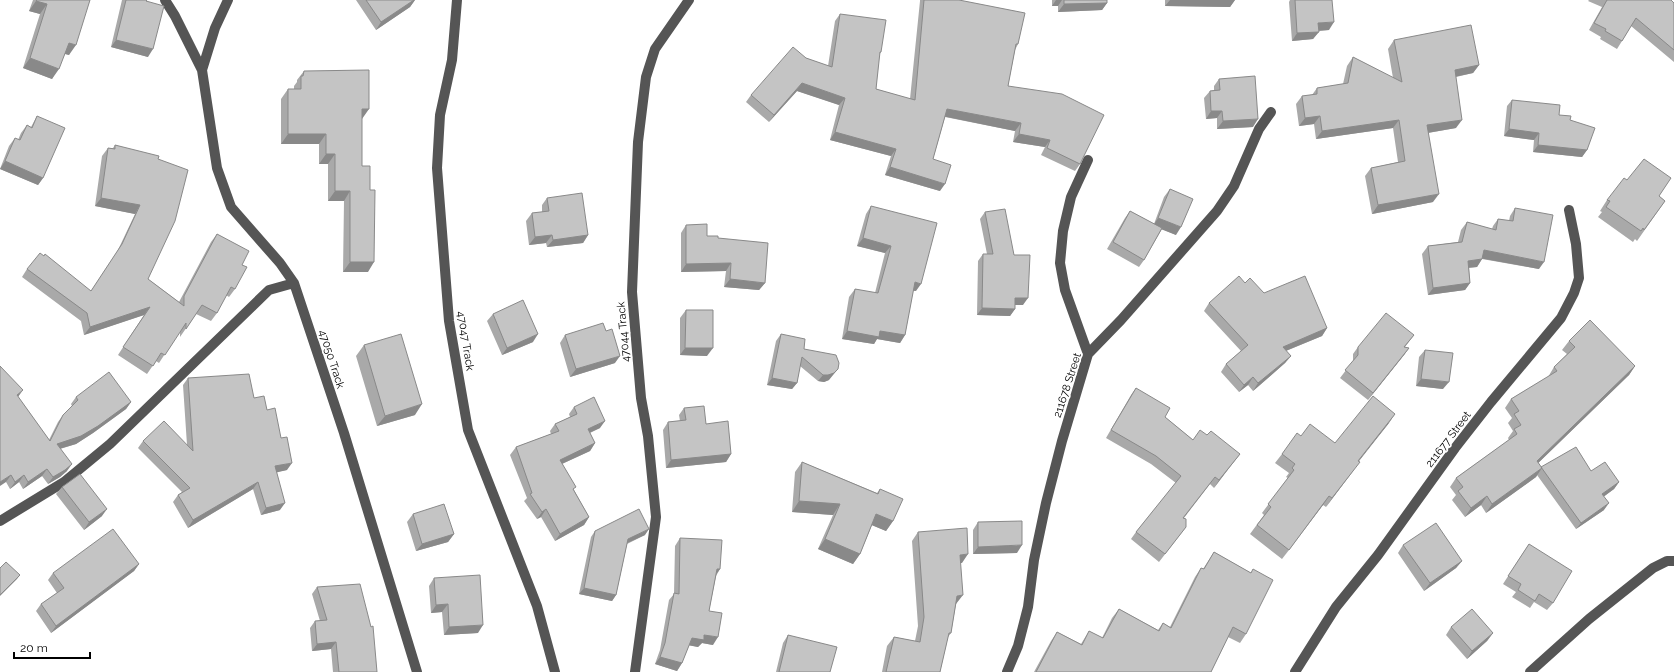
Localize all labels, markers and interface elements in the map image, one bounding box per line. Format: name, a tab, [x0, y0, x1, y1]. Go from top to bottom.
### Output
street label: 47044 Track	[614, 301, 633, 363]
street label: 47047 Track	[454, 310, 477, 372]
street label: 47050 Track	[316, 328, 347, 390]
street label: 211678 Street	[1051, 351, 1084, 419]
street label: 211677 Street	[1423, 408, 1474, 470]
scale bar	[14, 634, 90, 660]
text: 20 m	[20, 641, 48, 655]

